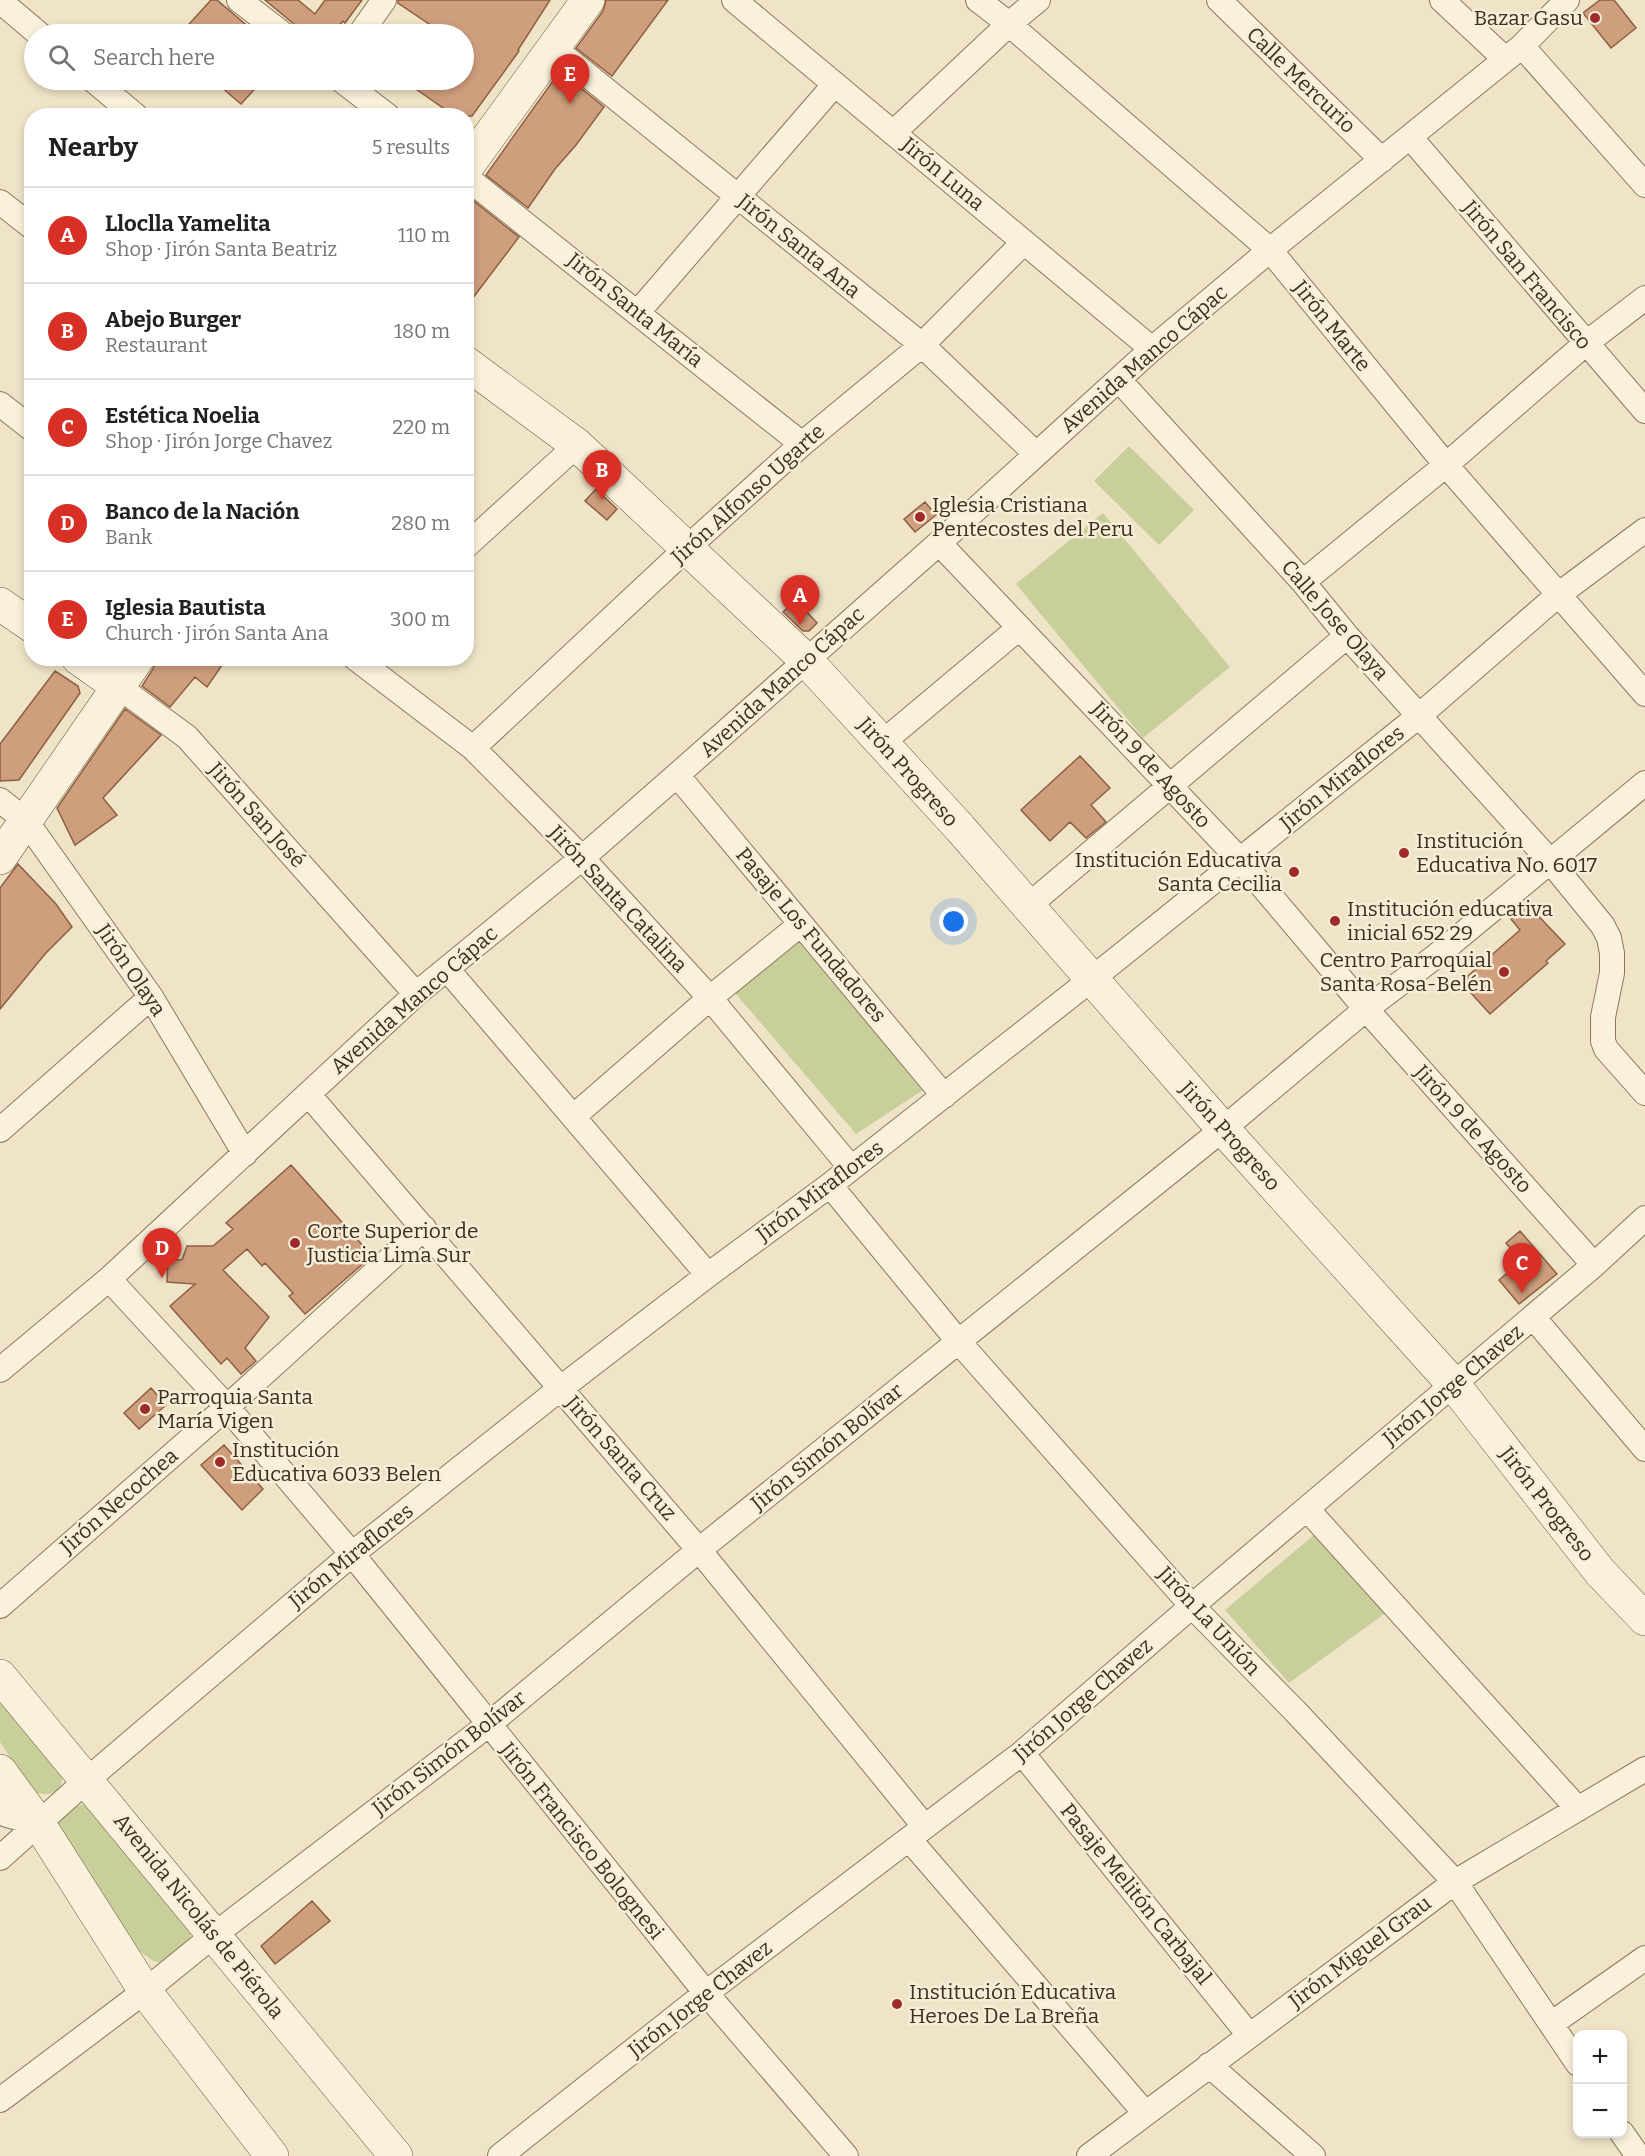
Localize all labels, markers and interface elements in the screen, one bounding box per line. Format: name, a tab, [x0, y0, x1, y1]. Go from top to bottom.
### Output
place label: Bazar Gasu	[1474, 5, 1583, 31]
marker: Bazar Gasu	[1588, 11, 1602, 25]
street label: Calle Mercurio	[1241, 21, 1361, 139]
search box	[24, 24, 474, 90]
icon: search	[45, 41, 78, 74]
text: Search here	[93, 44, 215, 71]
pin: E	[550, 54, 590, 104]
street label: Jirón Luna	[895, 131, 990, 217]
text: Nearby	[48, 132, 138, 163]
text: 5 results	[372, 135, 450, 159]
street label: Jirón Santa Ana	[731, 188, 866, 304]
street label: Jirón San Francisco	[1456, 194, 1597, 355]
text: Lloclla Yamelita	[105, 210, 271, 237]
text: A	[60, 223, 75, 247]
text: 110 m	[398, 223, 450, 247]
text: Shop · Jirón Santa Beatriz	[105, 237, 337, 261]
street label: Jirón Santa María	[561, 246, 709, 373]
street label: Jirón Marte	[1287, 274, 1377, 377]
street label: Avenida Manco Cápac	[1055, 279, 1233, 439]
text: Abejo Burger	[105, 306, 241, 333]
text: B	[61, 319, 74, 343]
text: 180 m	[394, 319, 450, 343]
text: Restaurant	[105, 333, 208, 357]
text: Estética Noelia	[105, 402, 260, 429]
text: C	[61, 415, 74, 439]
text: 220 m	[392, 415, 450, 439]
street label: Jirón Alfonso Ugarte	[665, 418, 830, 570]
text: Shop · Jirón Jorge Chavez	[105, 429, 332, 453]
pin: B	[582, 450, 622, 500]
place label: Iglesia Cristiana Pentecostes del Peru	[932, 492, 1133, 542]
text: Banco de la Nación	[105, 498, 299, 525]
marker: Iglesia Cristiana Pentecostes del Peru	[913, 510, 927, 524]
text: D	[60, 511, 75, 535]
text: 280 m	[391, 511, 450, 535]
text: Bank	[105, 525, 152, 549]
street label: Calle Jose Olaya	[1276, 554, 1395, 686]
pin: A	[780, 576, 820, 625]
text: Iglesia Bautista	[105, 594, 266, 621]
street label: Avenida Manco Cápac	[694, 601, 870, 763]
text: E	[61, 607, 74, 631]
text: 300 m	[390, 607, 450, 631]
text: Church · Jirón Santa Ana	[105, 621, 329, 645]
street label: Jirón 9 de Agosto	[1085, 696, 1216, 834]
street label: Jirón Progreso	[851, 711, 964, 832]
street label: Jirón Miraflores	[1274, 720, 1409, 837]
street label: Jirón San José	[202, 756, 311, 873]
street label: Jirón Santa Catalina	[542, 819, 693, 978]
place label: Institución Educativa No. 6017	[1416, 828, 1598, 878]
street label: Pasaje Los Fundadores	[730, 842, 892, 1028]
marker: Institución Educativa No. 6017	[1397, 846, 1411, 860]
place label: Institución Educativa Santa Cecilia	[1075, 847, 1283, 897]
marker: Institución Educativa Santa Cecilia	[1287, 865, 1301, 879]
place label: Institución educativa inicial 652 29	[1347, 896, 1553, 946]
your location	[939, 907, 968, 936]
marker: Institución educativa inicial 652 29	[1328, 914, 1342, 928]
street label: Jirón Olaya	[90, 918, 172, 1022]
street label: Avenida Manco Cápac	[325, 920, 503, 1080]
place label: Centro Parroquial Santa Rosa-Belén	[1320, 947, 1492, 997]
marker: Centro Parroquial Santa Rosa-Belén	[1497, 965, 1511, 979]
street label: Jirón 9 de Agosto	[1408, 1059, 1537, 1198]
street label: Jirón Progreso	[1173, 1075, 1286, 1196]
street label: Jirón Miraflores	[750, 1135, 889, 1248]
place label: Corte Superior de Justicia Lima Sur	[306, 1218, 478, 1268]
pin: D	[142, 1228, 182, 1278]
marker: Corte Superior de Justicia Lima Sur	[288, 1236, 302, 1250]
pin: C	[1502, 1244, 1541, 1293]
street label: Jirón Jorge Chavez	[1377, 1319, 1529, 1452]
street label: Jirón Simón Bolívar	[745, 1378, 908, 1517]
place label: Parroquia Santa María Vigen	[157, 1384, 313, 1434]
street label: Jirón Santa Cruz	[559, 1390, 682, 1526]
marker: Parroquia Santa María Vigen	[138, 1402, 152, 1416]
place label: Institución Educativa 6033 Belen	[232, 1437, 441, 1487]
street label: Jirón Progreso	[1493, 1441, 1600, 1567]
street label: Jirón Necochea	[54, 1442, 184, 1560]
marker: Institución Educativa 6033 Belen	[213, 1455, 227, 1469]
street label: Jirón Miraflores	[283, 1498, 418, 1615]
street label: Jirón La Unión	[1151, 1560, 1266, 1681]
street label: Jirón Jorge Chavez	[1007, 1633, 1158, 1768]
street label: Jirón Simón Bolívar	[366, 1685, 531, 1822]
street label: Jirón Francisco Bolognesi	[494, 1736, 669, 1945]
street label: Pasaje Melitón Carbajal	[1055, 1798, 1217, 1990]
street label: Avenida Nicolás de Piérola	[108, 1808, 290, 2024]
street label: Jirón Miguel Grau	[1283, 1890, 1436, 2015]
street label: Jirón Jorge Chavez	[622, 1935, 777, 2064]
place label: Institución Educativa Heroes De La Breña	[909, 1979, 1117, 2029]
marker: Institución Educativa Heroes De La Breña	[890, 1997, 904, 2011]
map controls	[1573, 2030, 1627, 2138]
button: +	[1573, 2030, 1627, 2084]
button: −	[1573, 2084, 1627, 2138]

